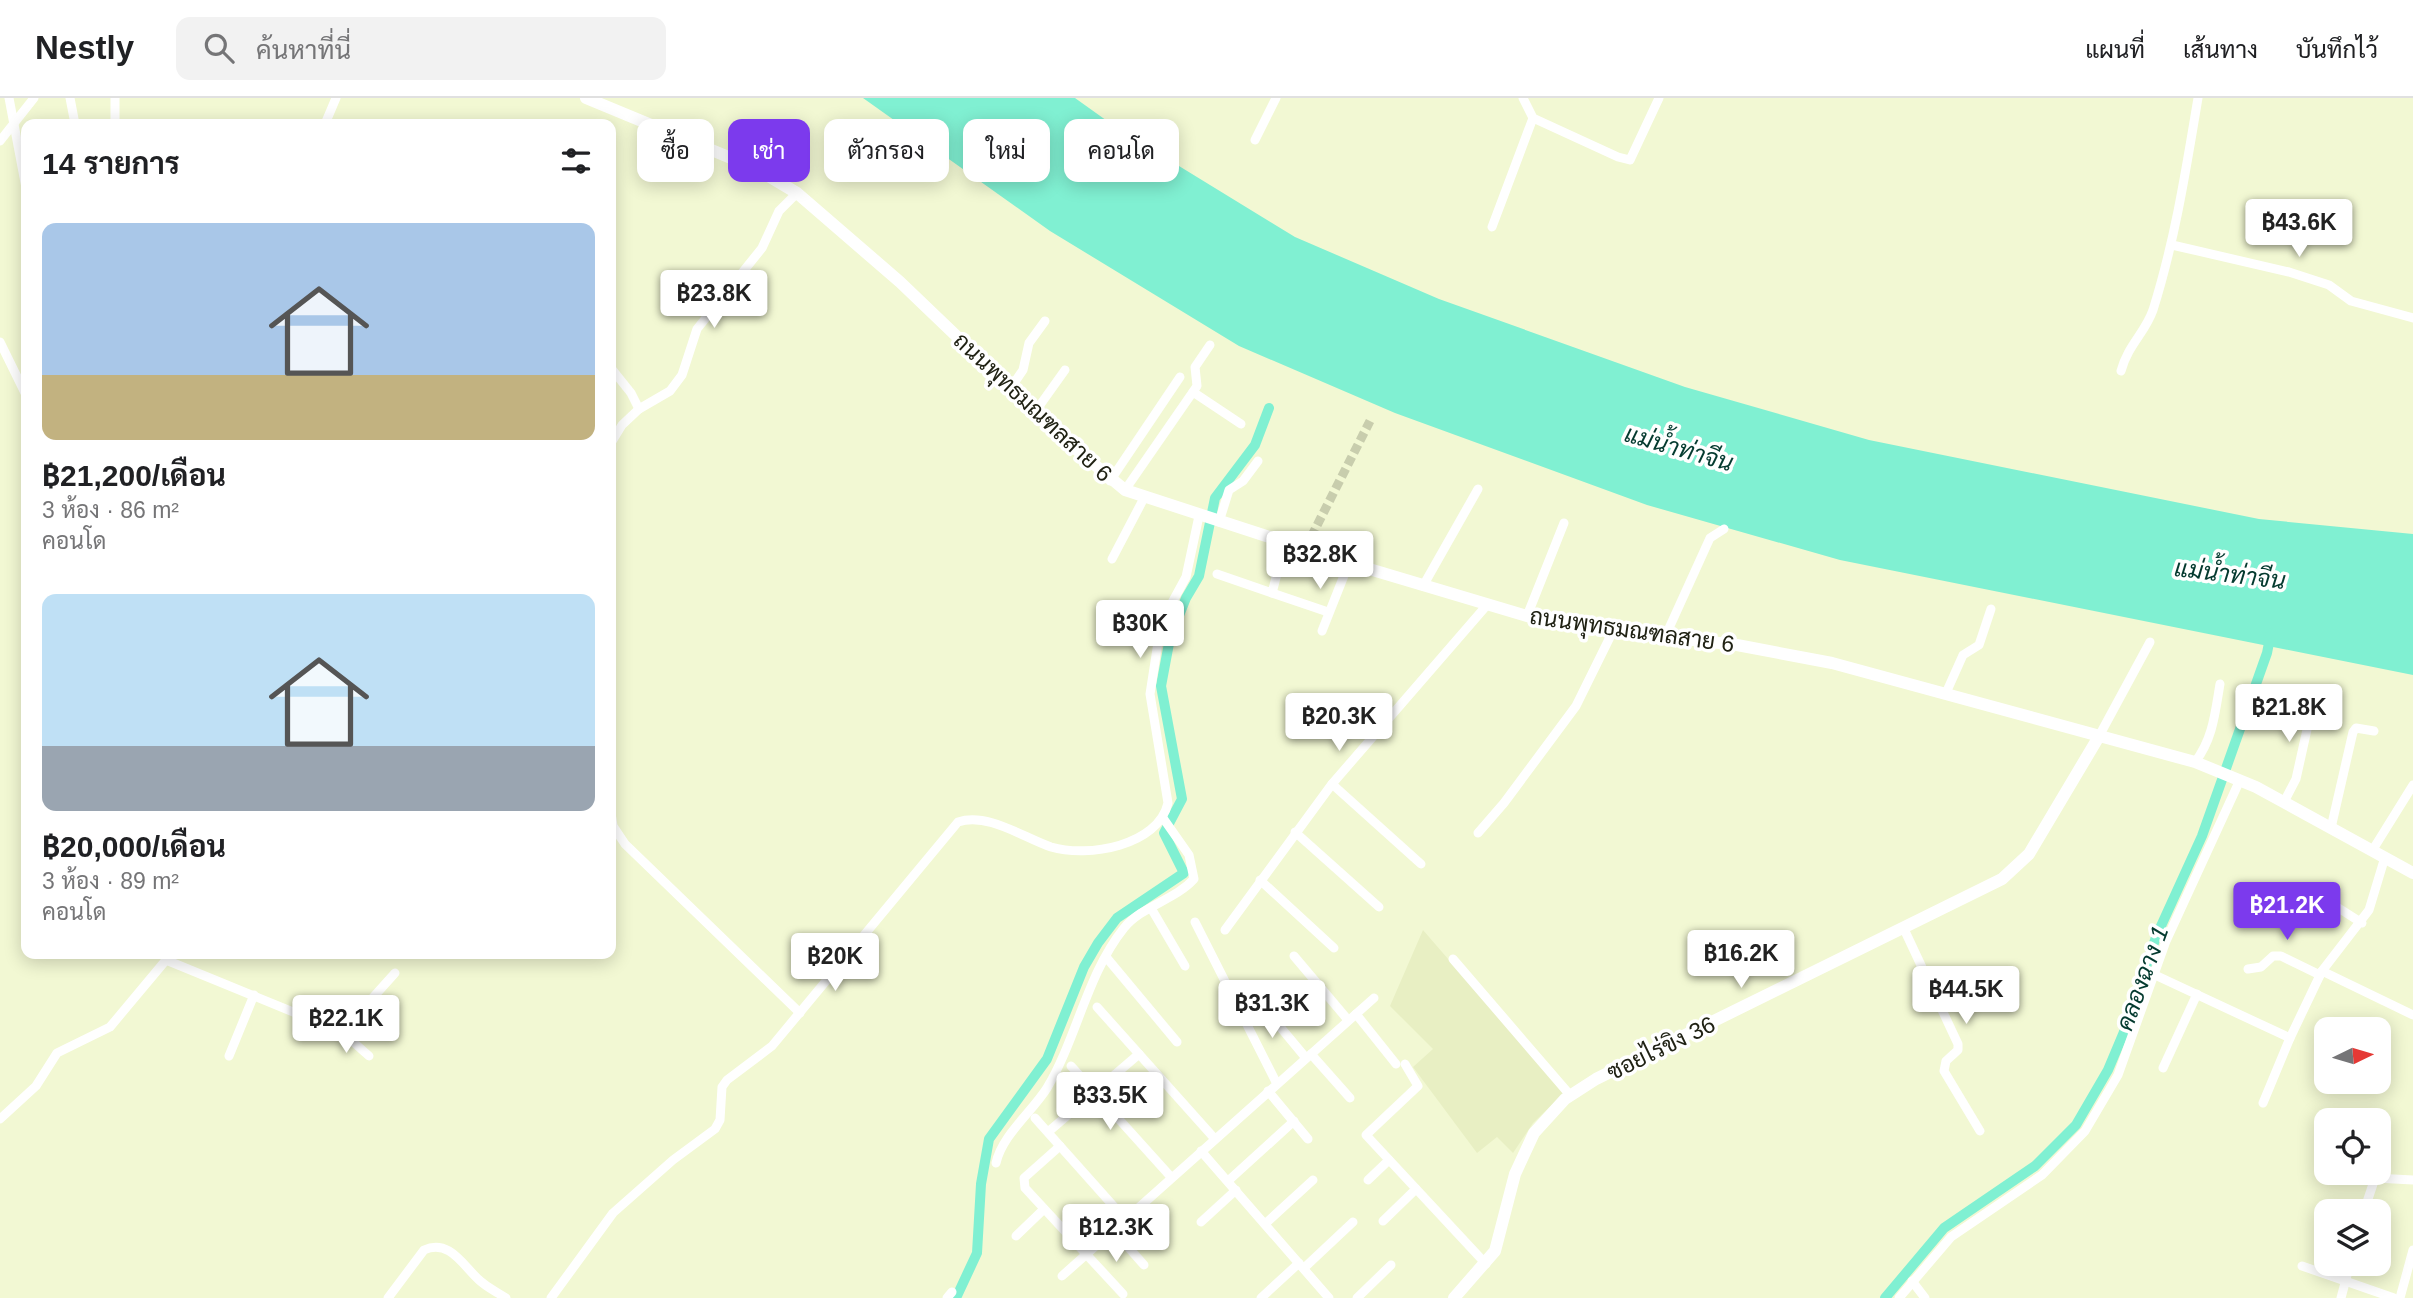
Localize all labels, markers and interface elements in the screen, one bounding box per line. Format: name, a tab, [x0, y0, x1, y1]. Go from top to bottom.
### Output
search box	[176, 17, 666, 80]
text: Nestly	[35, 29, 134, 66]
icon: search	[200, 29, 238, 67]
text: ค้นหาที่นี่	[256, 35, 351, 65]
text: แผนที่	[2085, 36, 2145, 63]
text: เส้นทาง	[2183, 36, 2258, 63]
text: บันทึกไว้	[2296, 36, 2378, 63]
chip: ซื้อ	[637, 119, 714, 182]
chip: เช่า	[728, 119, 810, 182]
chip: ตัวกรอง	[824, 119, 949, 182]
chip: ใหม่	[963, 119, 1050, 182]
chip: คอนโด	[1064, 119, 1179, 182]
icon: filters	[557, 142, 595, 180]
text: 14 รายการ	[42, 147, 180, 180]
pin: ฿43.6K	[2242, 200, 2356, 259]
text: ฿43.6K	[2261, 209, 2337, 235]
icon: home	[256, 268, 382, 394]
pin: ฿23.8K	[657, 271, 771, 330]
text: ฿23.8K	[676, 280, 752, 306]
street label: ถนนพุทธมณฑลสาย 6	[947, 327, 1117, 489]
water label: แม่น้ำท่าจีน	[1622, 414, 1738, 476]
text: ฿21,200/เดือน	[42, 459, 226, 492]
text: 3 ห้อง · 86 m²	[42, 497, 179, 523]
text: คอนโด	[42, 528, 106, 554]
pin: ฿32.8K	[1263, 532, 1377, 591]
text: ฿32.8K	[1282, 541, 1358, 567]
water label: แม่น้ำท่าจีน	[2173, 548, 2288, 594]
pin: ฿30K	[1099, 601, 1181, 660]
street label: ถนนพุทธมณฑลสาย 6	[1528, 603, 1736, 660]
text: ฿30K	[1112, 610, 1168, 636]
icon: home	[256, 639, 382, 765]
pin: ฿21.8K	[2232, 684, 2346, 744]
pin: ฿20.3K	[1282, 694, 1396, 753]
text: ฿21.8K	[2251, 694, 2327, 720]
text: ฿20.3K	[1301, 703, 1377, 729]
text: ฿20,000/เดือน	[42, 830, 226, 863]
text: 3 ห้อง · 89 m²	[42, 868, 179, 894]
pin: ฿21.2K	[2230, 882, 2344, 942]
text: ฿21.2K	[2249, 892, 2325, 918]
text: คอนโด	[42, 899, 106, 925]
water label: คลองฉาง 1	[2111, 922, 2173, 1034]
pin: ฿16.2K	[1684, 930, 1798, 990]
pin: ฿20K	[794, 934, 876, 993]
text: ฿16.2K	[1703, 940, 1779, 966]
text: ฿20K	[807, 943, 863, 969]
pin: ฿44.5K	[1909, 967, 2023, 1026]
text: ฿44.5K	[1928, 976, 2004, 1002]
pin: ฿31.3K	[1215, 981, 1329, 1040]
text: ฿31.3K	[1234, 990, 1310, 1016]
pin: ฿22.1K	[289, 996, 403, 1055]
text: ฿22.1K	[308, 1005, 384, 1031]
street label: ซอยไร่ขิง 36	[1601, 1008, 1719, 1085]
north arrow	[2314, 1017, 2390, 1094]
map controls	[2314, 1017, 2391, 1276]
pin: ฿33.5K	[1053, 1072, 1167, 1132]
text: ฿33.5K	[1072, 1082, 1148, 1108]
button: locate	[2314, 1108, 2391, 1185]
button: layers	[2314, 1199, 2391, 1276]
pin: ฿12.3K	[1059, 1204, 1173, 1264]
text: ฿12.3K	[1078, 1214, 1154, 1240]

